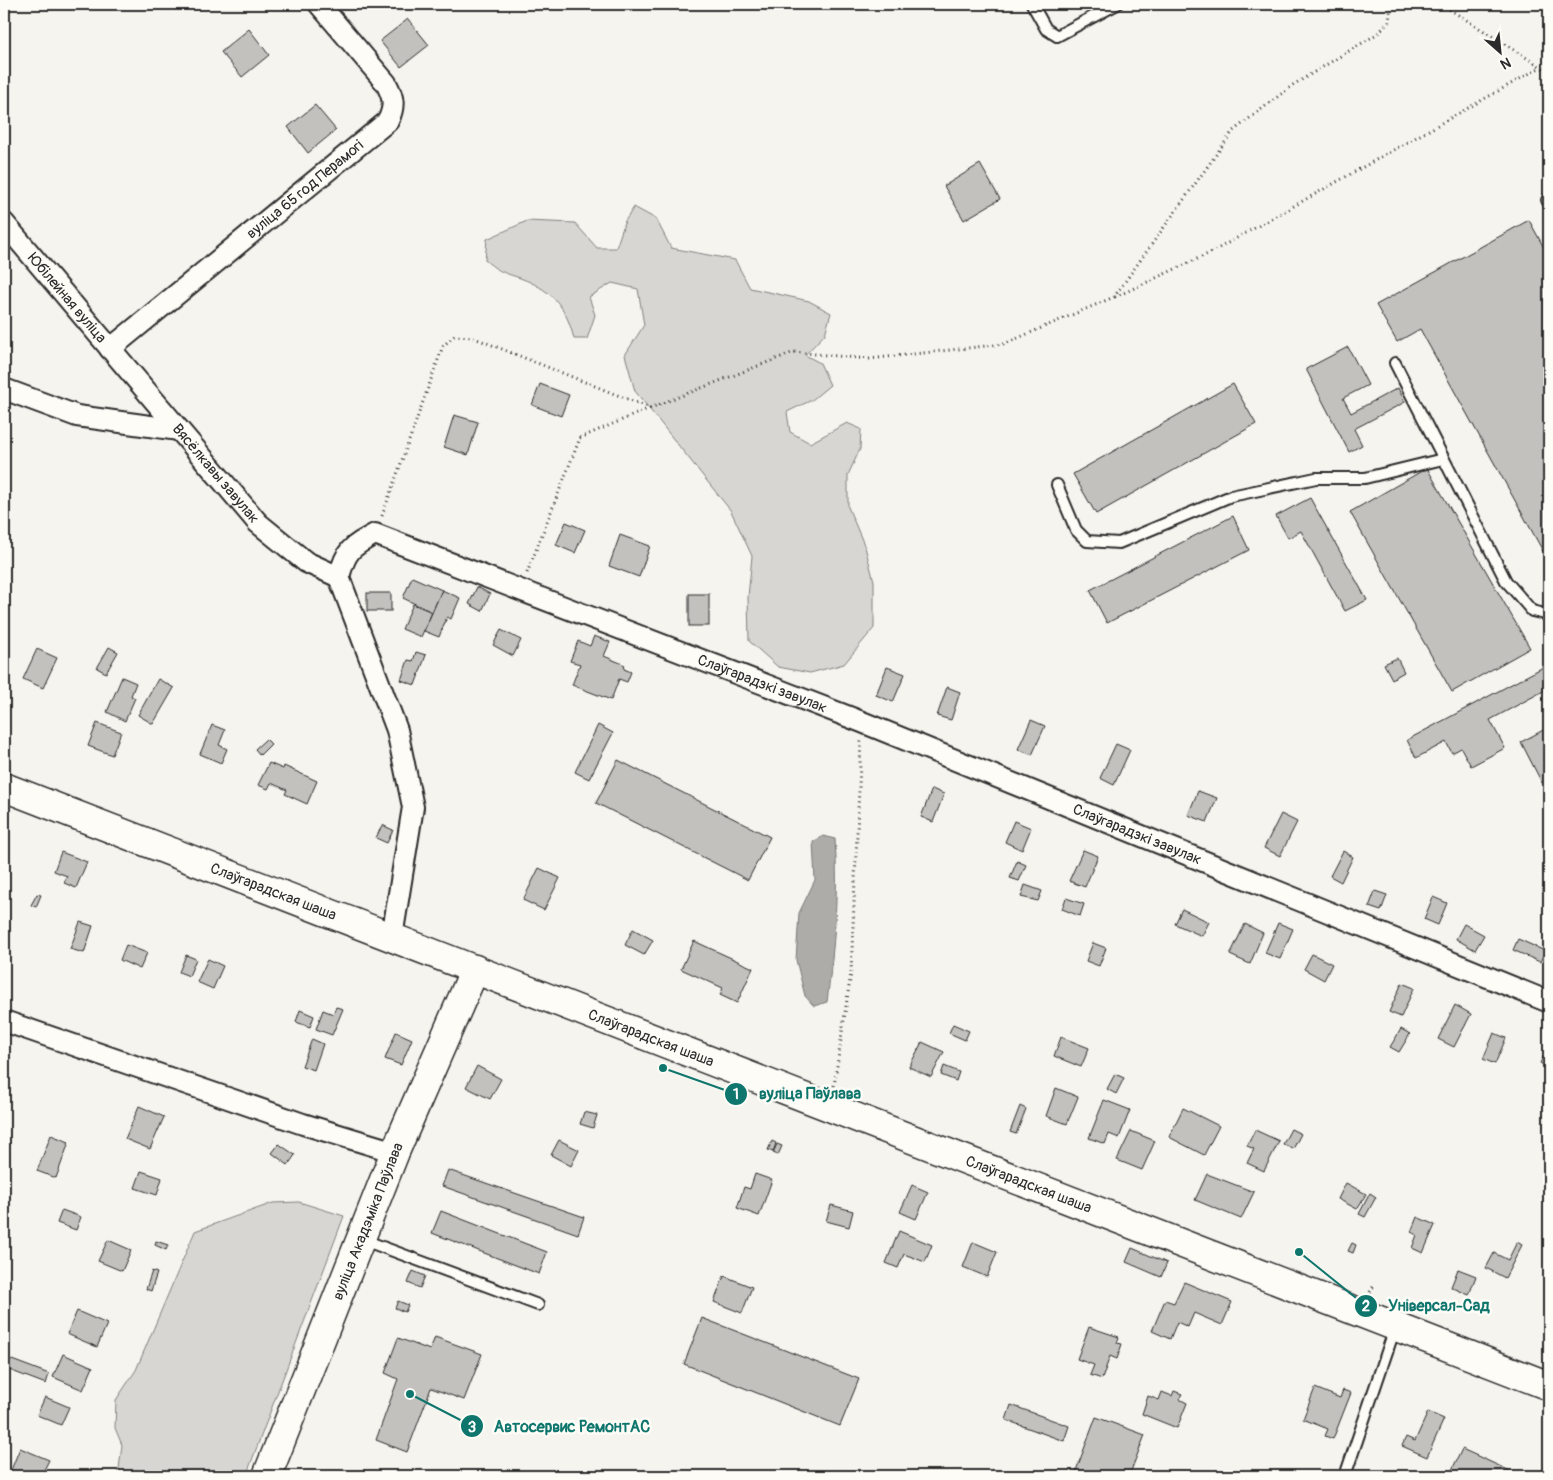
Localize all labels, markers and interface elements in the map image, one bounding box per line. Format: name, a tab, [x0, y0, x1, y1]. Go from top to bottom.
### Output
north arrow	[1476, 28, 1526, 78]
text: N	[1498, 53, 1514, 73]
street label: вуліца 65 год Перамогі	[243, 136, 368, 243]
street label: Юбілейная вуліца	[23, 249, 110, 347]
street label: Вясёлкавы завулак	[168, 420, 263, 528]
street label: Слаўгарадзкі завулак	[695, 650, 830, 718]
street label: Слаўгарадзкі завулак	[1070, 800, 1204, 869]
street label: Слаўгарадская шаша	[208, 859, 339, 925]
street label: Слаўгарадская шаша	[585, 1005, 717, 1071]
callout: вуліца Паўлава	[724, 1078, 871, 1109]
text: вуліца Паўлава	[759, 1084, 862, 1104]
text: 1	[733, 1085, 739, 1104]
street label: вуліца Акадэміка Паўлава	[328, 1140, 408, 1303]
street label: Слаўгарадская шаша	[963, 1152, 1094, 1218]
callout: Універсал-Сад	[1354, 1290, 1500, 1321]
text: Універсал-Сад	[1388, 1296, 1490, 1316]
text: 2	[1362, 1297, 1370, 1316]
callout: Автосервис РемонтАС	[459, 1411, 660, 1442]
text: Автосервис РемонтАС	[494, 1417, 650, 1437]
text: 3	[468, 1418, 476, 1437]

